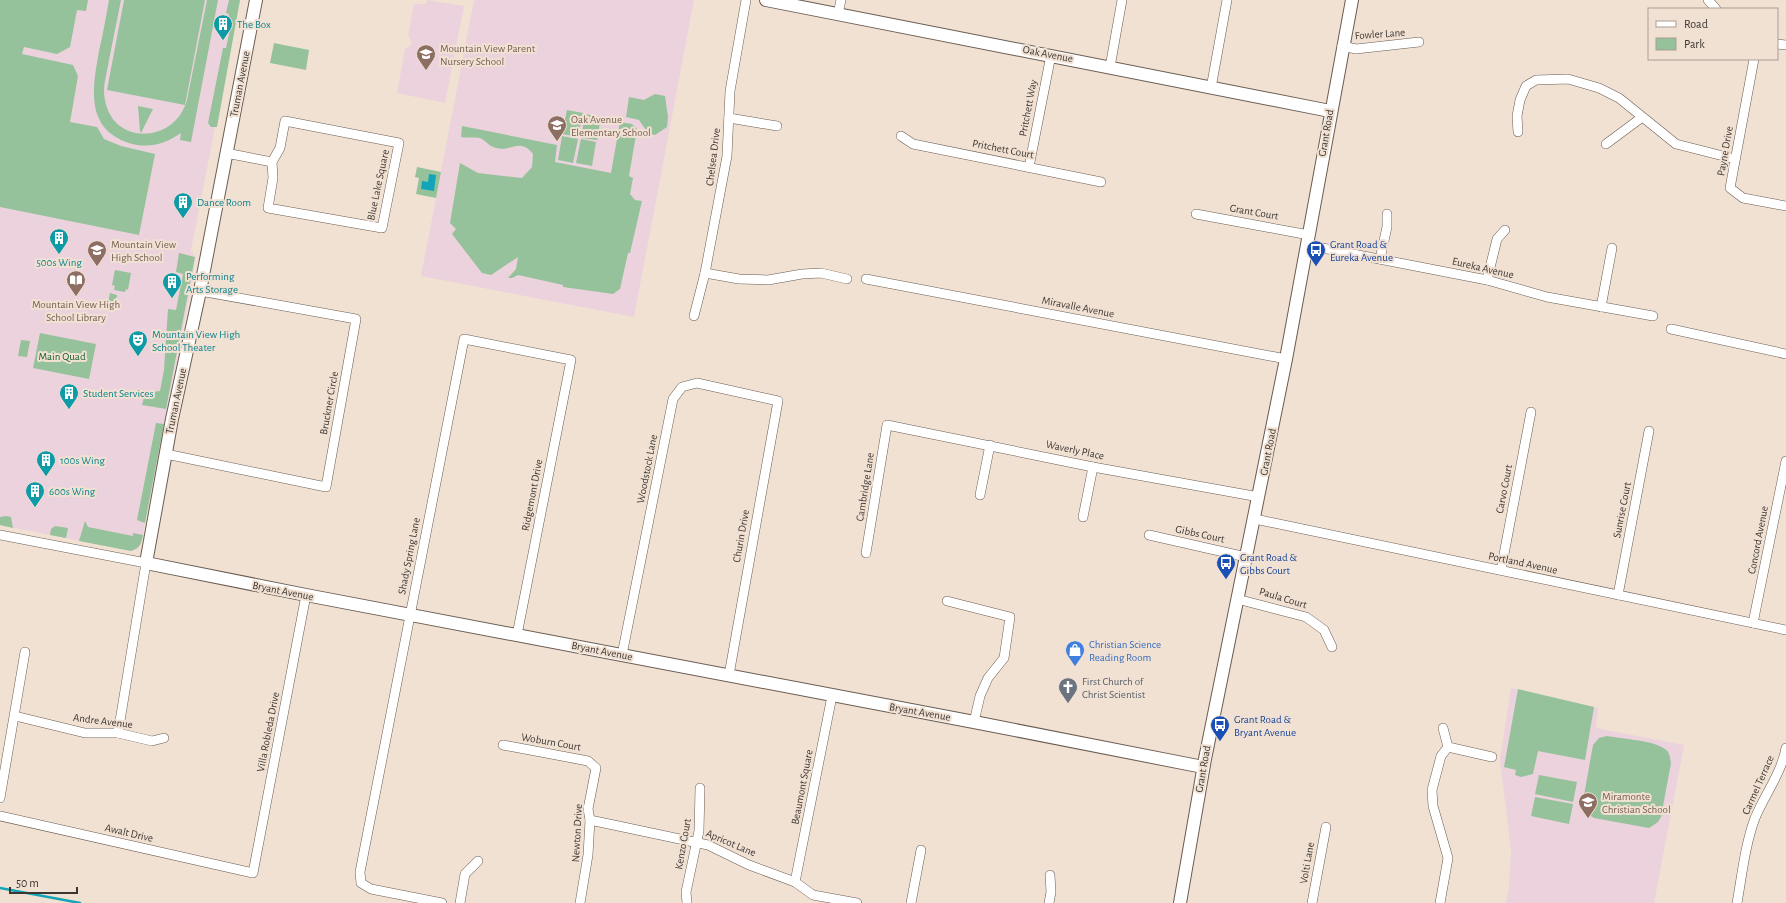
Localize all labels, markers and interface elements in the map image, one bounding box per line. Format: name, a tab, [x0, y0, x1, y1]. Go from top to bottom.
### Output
legend	[1648, 8, 1778, 60]
building icon: The Box	[212, 13, 234, 41]
text: Road	[1684, 18, 1708, 30]
place label: The Box	[237, 19, 271, 30]
street label: Fowler Lane	[1354, 27, 1406, 41]
text: Park	[1684, 38, 1705, 50]
school or university icon: Mountain View Parent Nursery School	[415, 43, 437, 71]
place label: Mountain View Parent Nursery School	[440, 43, 536, 67]
street label: Oak Avenue	[1022, 44, 1074, 64]
street label: Truman Avenue	[228, 50, 252, 118]
street label: Pritchett Way	[1017, 78, 1039, 137]
street label: Grant Road	[1316, 108, 1336, 157]
school or university icon: Oak Avenue Elementary School	[546, 114, 568, 142]
place label: Oak Avenue Elementary School	[571, 114, 651, 138]
street label: Payne Drive	[1715, 125, 1735, 177]
street label: Chelsea Drive	[704, 127, 722, 187]
street label: Pritchett Court	[971, 138, 1035, 160]
street label: Blue Lake Square	[365, 149, 391, 221]
building icon: Dance Room	[172, 191, 194, 219]
place label: Dance Room	[197, 197, 251, 208]
street label: Grant Court	[1229, 202, 1280, 222]
building icon: 500s Wing	[48, 227, 70, 255]
school or university icon: Mountain View High School	[86, 239, 108, 267]
place label: Mountain View High School	[111, 239, 177, 263]
bus stop icon: Grant Road & Eureka Avenue	[1305, 239, 1327, 267]
place label: Grant Road & Eureka Avenue	[1330, 239, 1393, 263]
street label: Eureka Avenue	[1451, 256, 1515, 280]
place label: 500s Wing	[36, 257, 82, 268]
library icon: Mountain View High School Library	[65, 269, 87, 297]
building icon: Performing Arts Storage	[161, 271, 183, 299]
place label: Performing Arts Storage	[186, 271, 238, 295]
street label: Miravalle Avenue	[1041, 295, 1115, 319]
place label: Mountain View High School Library	[32, 299, 120, 323]
theatre icon: Mountain View High School Theater	[127, 329, 149, 357]
place label: Mountain View High School Theater	[152, 329, 240, 353]
park label: Main Quad	[38, 351, 86, 362]
street label: Truman Avenue	[164, 367, 188, 435]
street label: Bruckner Circle	[318, 370, 340, 436]
building icon: Student Services	[58, 382, 80, 410]
place label: Student Services	[83, 388, 154, 399]
street label: Grant Road	[1258, 427, 1278, 476]
street label: Woodstock Lane	[635, 434, 659, 504]
street label: Waverly Place	[1045, 438, 1105, 462]
building icon: 100s Wing	[35, 449, 57, 477]
street label: Cambridge Lane	[854, 452, 876, 522]
place label: 100s Wing	[60, 455, 105, 466]
street label: Ridgemont Drive	[520, 458, 544, 532]
street label: Carvo Court	[1494, 463, 1514, 514]
building icon: 600s Wing	[24, 480, 46, 508]
street label: Sunrise Court	[1611, 481, 1633, 539]
place label: 600s Wing	[49, 486, 96, 497]
street label: Concord Avenue	[1746, 505, 1770, 575]
street label: Churin Drive	[731, 509, 751, 563]
street label: Shady Spring Lane	[396, 517, 422, 595]
street label: Gibbs Court	[1174, 523, 1226, 545]
street label: Portland Avenue	[1487, 550, 1559, 576]
bus stop icon: Grant Road & Gibbs Court	[1215, 552, 1237, 580]
place label: Grant Road & Gibbs Court	[1240, 552, 1297, 576]
street label: Bryant Avenue	[251, 580, 315, 602]
street label: Paula Court	[1258, 586, 1309, 611]
shop icon: Christian Science Reading Room	[1064, 639, 1086, 667]
place label: Christian Science Reading Room	[1089, 639, 1161, 663]
street label: Bryant Avenue	[570, 640, 634, 662]
church icon: First Church of Christ Scientist	[1057, 676, 1079, 704]
place label: First Church of Christ Scientist	[1082, 676, 1146, 700]
street label: Villa Robleda Drive	[255, 691, 281, 773]
street label: Bryant Avenue	[888, 701, 952, 723]
street label: Andre Avenue	[72, 712, 134, 730]
bus stop icon: Grant Road & Bryant Avenue	[1209, 714, 1231, 742]
place label: Grant Road & Bryant Avenue	[1234, 714, 1296, 738]
street label: Woburn Court	[520, 731, 582, 753]
street label: Grant Road	[1193, 744, 1213, 793]
street label: Beaumont Square	[789, 748, 815, 826]
street label: Carmel Terrace	[1740, 754, 1776, 816]
school or university icon: Miramonte Christian School	[1577, 791, 1599, 819]
place label: Miramonte Christian School	[1602, 791, 1671, 815]
street label: Newton Drive	[570, 803, 584, 863]
street label: Kenzo Court	[673, 817, 693, 870]
street label: Awalt Drive	[104, 822, 154, 844]
street label: Apricot Lane	[704, 828, 758, 858]
street label: Volti Lane	[1298, 841, 1316, 885]
scale bar	[10, 869, 77, 895]
text: 50 m	[16, 877, 39, 889]

